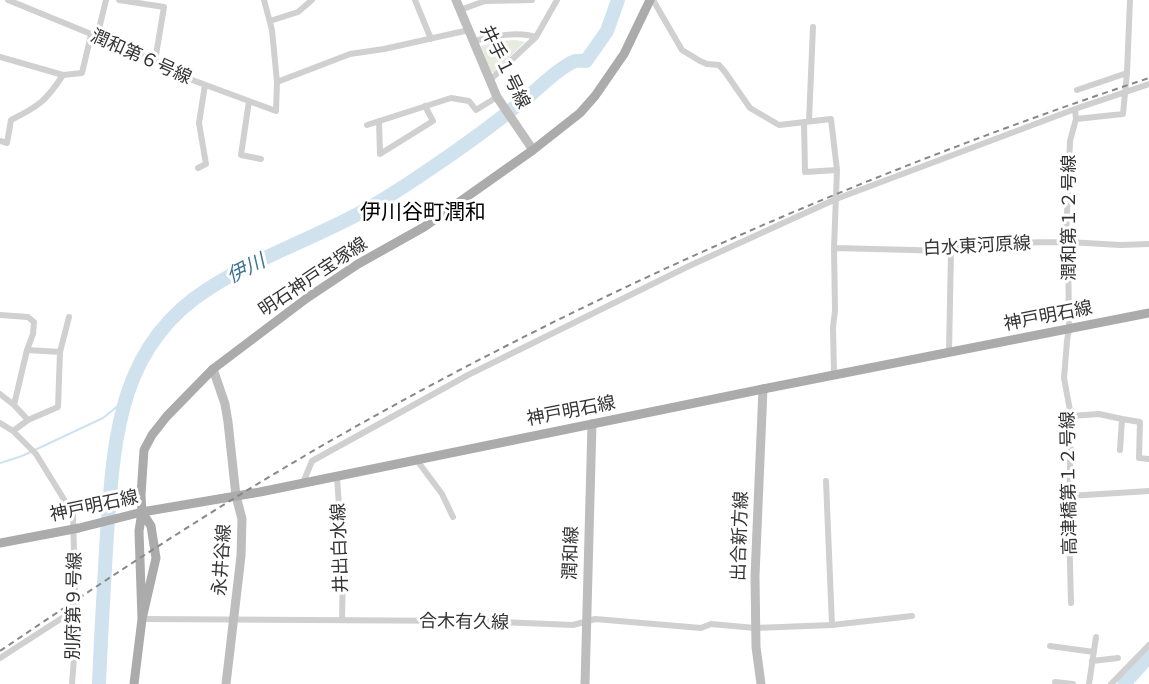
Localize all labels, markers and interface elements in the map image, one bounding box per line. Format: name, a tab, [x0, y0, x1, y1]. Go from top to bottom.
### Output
street label: 井手１号線	[476, 22, 534, 112]
street label: 潤和第６号線	[87, 25, 195, 89]
street label: 潤和第１２号線	[1058, 155, 1080, 281]
district label: 伊川谷町潤和	[360, 200, 486, 226]
street label: 白水東河原線	[923, 232, 1031, 260]
street label: 明石神戸宝塚線	[255, 233, 371, 321]
water label: 伊川	[223, 249, 269, 289]
street label: 神戸明石線	[1002, 297, 1094, 335]
street label: 神戸明石線	[525, 392, 617, 430]
street label: 高津橋第１２号線	[1057, 411, 1081, 555]
street label: 神戸明石線	[48, 486, 140, 526]
street label: 出合新方線	[728, 491, 752, 581]
street label: 井出白水線	[328, 503, 352, 593]
street label: 永井谷線	[209, 523, 235, 597]
street label: 潤和線	[559, 526, 583, 580]
street label: 別府第９号線	[62, 552, 86, 660]
street label: 合木有久線	[419, 610, 509, 634]

